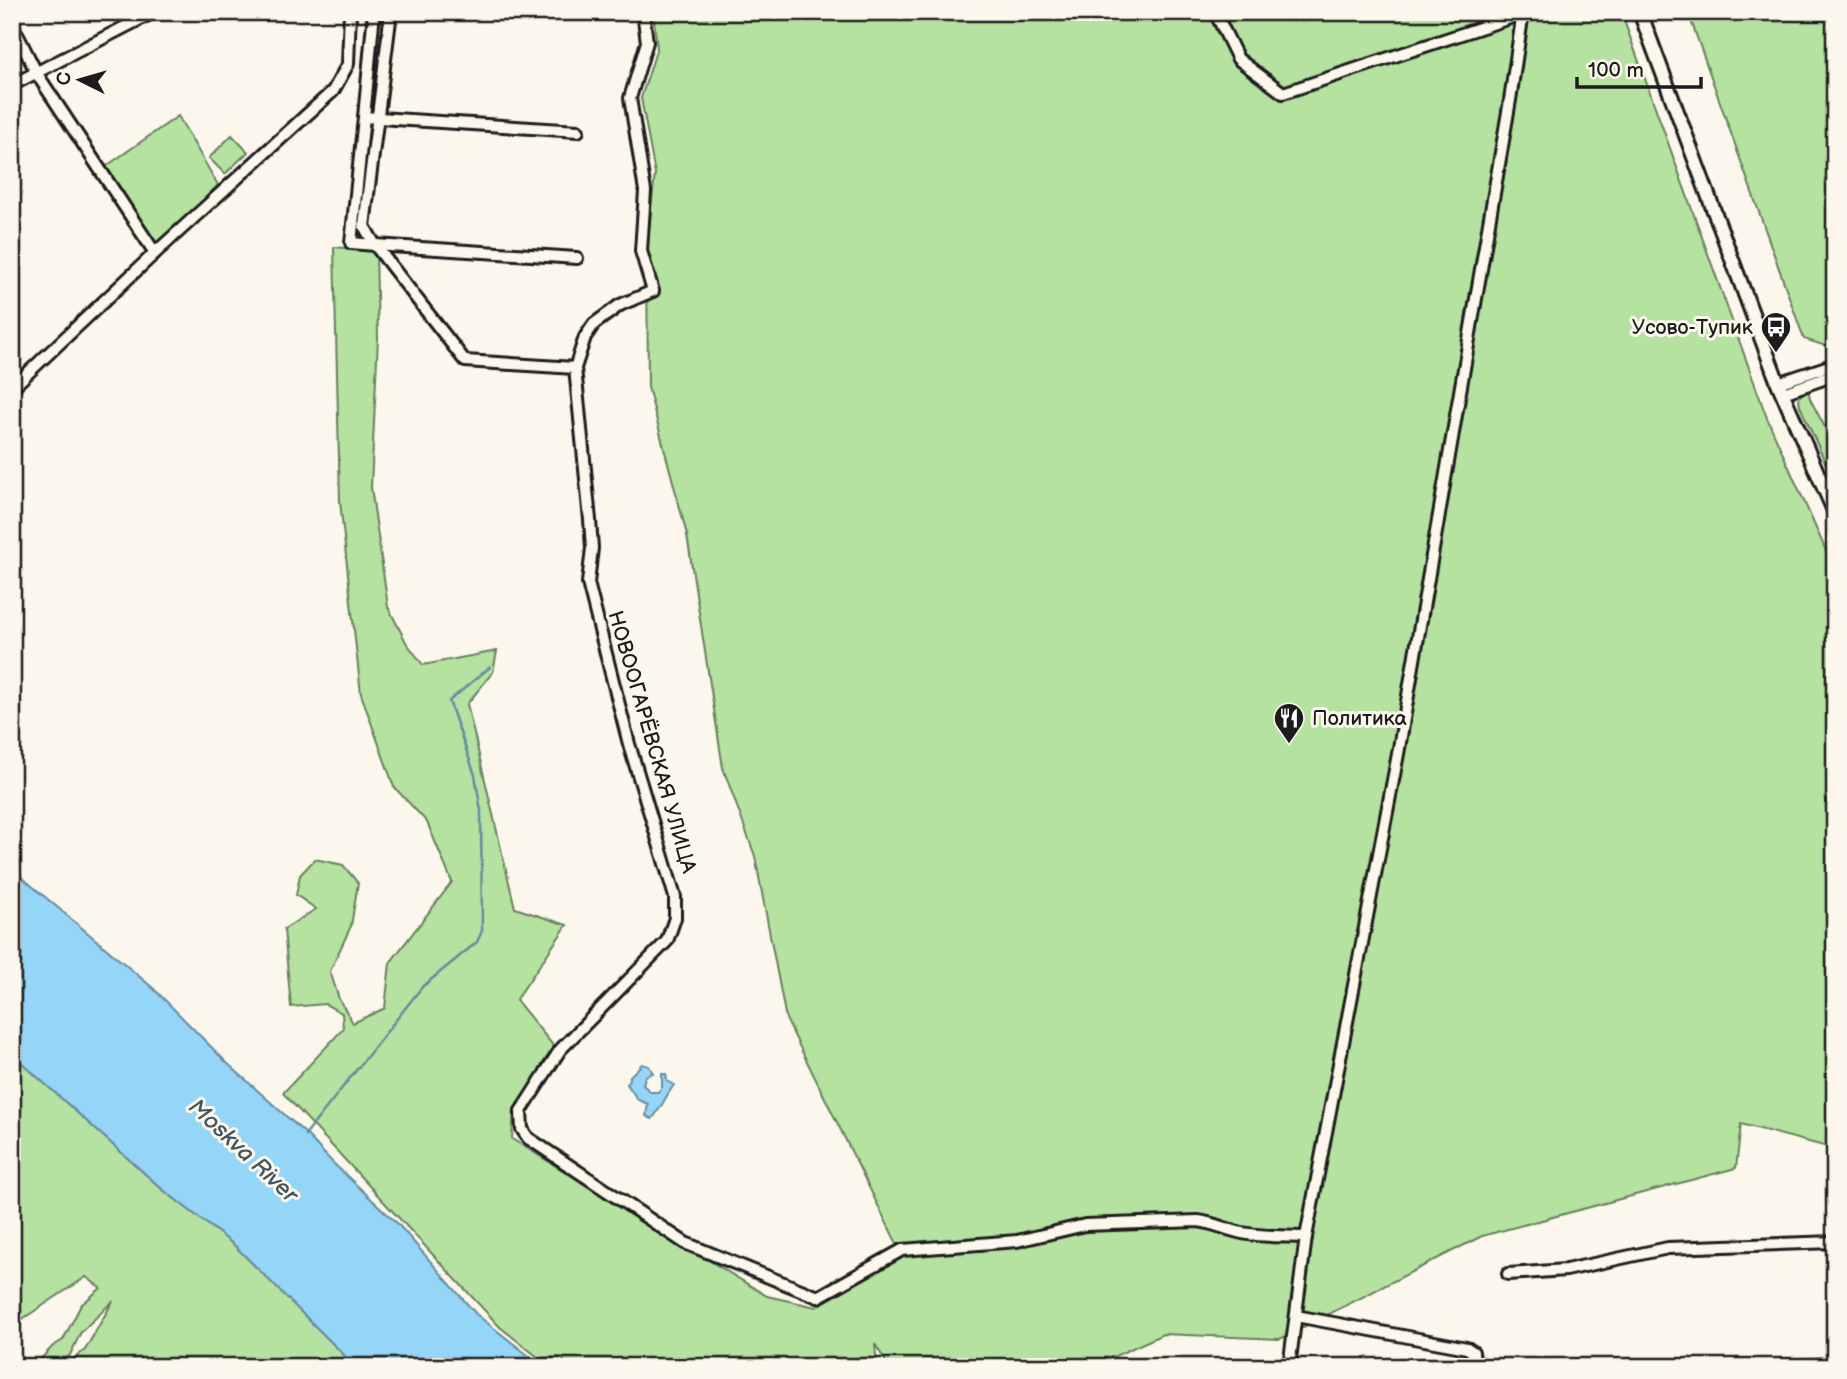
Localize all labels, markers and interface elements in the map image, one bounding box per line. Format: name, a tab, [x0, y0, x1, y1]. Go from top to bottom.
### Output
north arrow	[46, 46, 116, 116]
scale bar	[1577, 46, 1702, 90]
text: 100 m	[1588, 58, 1644, 83]
text: С	[53, 71, 77, 86]
bus stop icon: Усово-Тупик	[1759, 310, 1793, 354]
place label: Усово-Тупик	[1631, 315, 1753, 340]
street label: НОВООГАРЁВСКАЯ УЛИЦА	[603, 608, 702, 876]
restaurant icon: Политика	[1272, 701, 1306, 745]
place label: Политика	[1312, 706, 1407, 731]
water label: Moskva River	[182, 1093, 305, 1210]

